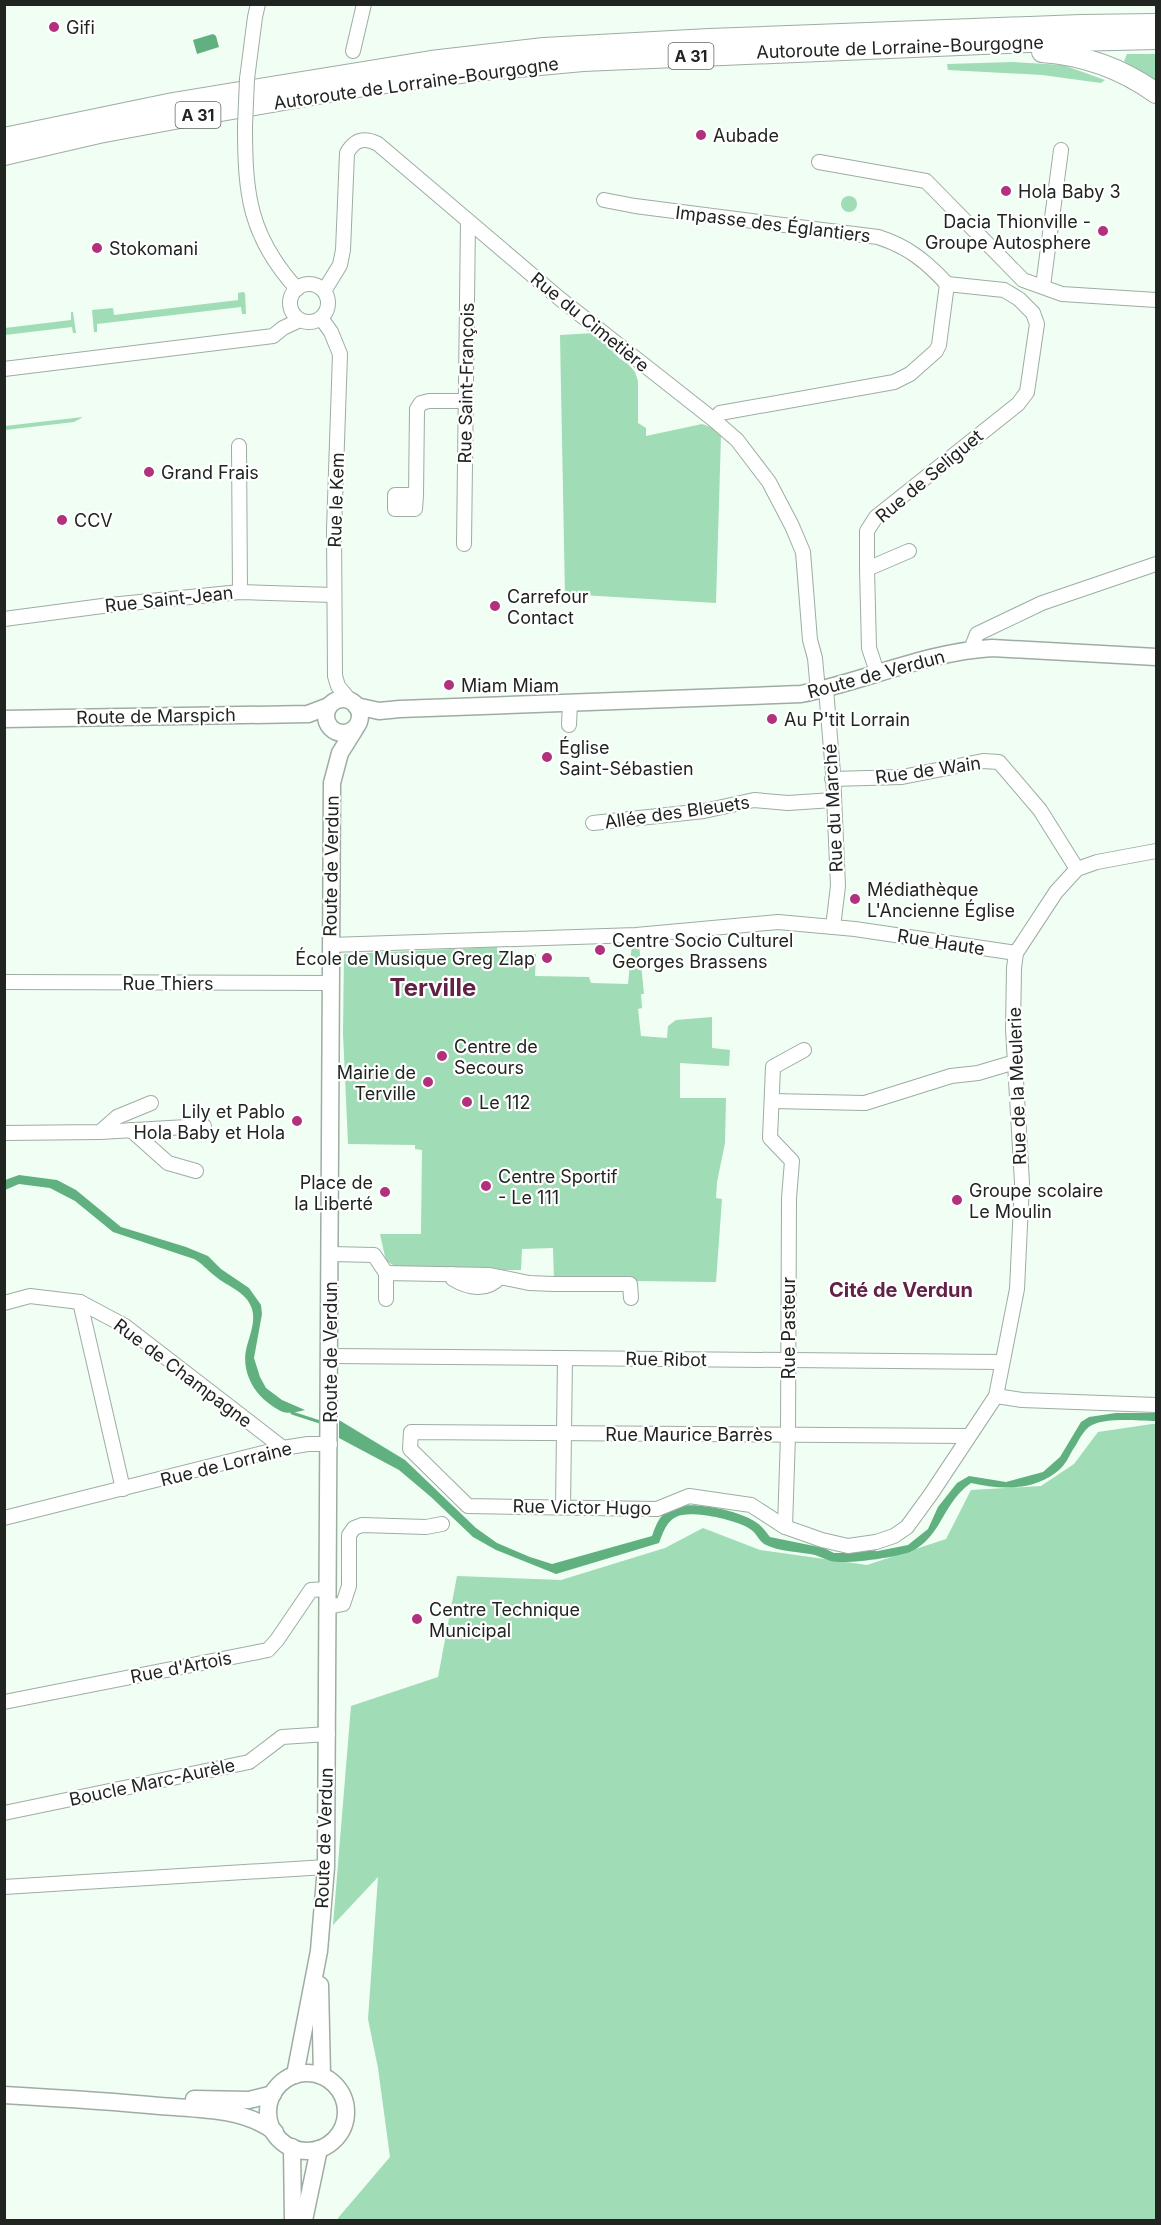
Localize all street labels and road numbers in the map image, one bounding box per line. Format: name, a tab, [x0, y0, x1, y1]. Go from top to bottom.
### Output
street label: Autoroute de Lorraine-Bourgogne	[756, 31, 1044, 63]
road number: A 31	[668, 43, 714, 69]
street label: Autoroute de Lorraine-Bourgogne	[272, 53, 560, 113]
road number: A 31	[176, 102, 220, 128]
street label: Impasse des Églantiers	[674, 201, 872, 246]
street label: Rue du Cimetière	[527, 268, 653, 376]
street label: Rue Saint-François	[454, 302, 478, 464]
street label: Rue de Seliguet	[871, 425, 987, 527]
street label: Rue le Kem	[324, 452, 348, 548]
street label: Rue Saint-Jean	[104, 582, 234, 616]
street label: Route de Verdun	[805, 646, 947, 702]
street label: Route de Marspich	[76, 704, 236, 728]
street label: Rue du Marché	[819, 743, 847, 873]
street label: Rue de Wain	[874, 752, 982, 788]
street label: Allée des Bleuets	[603, 791, 751, 833]
street label: Route de Verdun	[319, 795, 343, 937]
street label: Rue Haute	[896, 925, 986, 959]
street label: Rue Thiers	[122, 973, 214, 994]
street label: Rue de la Meulerie	[1004, 1007, 1030, 1165]
street label: Rue Pasteur	[778, 1277, 799, 1379]
street label: Route de Verdun	[320, 1281, 341, 1423]
street label: Rue de Champagne	[110, 1314, 256, 1432]
street label: Rue Ribot	[625, 1348, 707, 1370]
street label: Rue Maurice Barrès	[605, 1424, 773, 1445]
street label: Rue de Lorraine	[158, 1438, 294, 1490]
street label: Rue Victor Hugo	[512, 1495, 652, 1519]
street label: Rue d'Artois	[129, 1647, 233, 1687]
street label: Boucle Marc-Aurèle	[67, 1754, 237, 1810]
street label: Route de Verdun	[311, 1767, 337, 1909]

